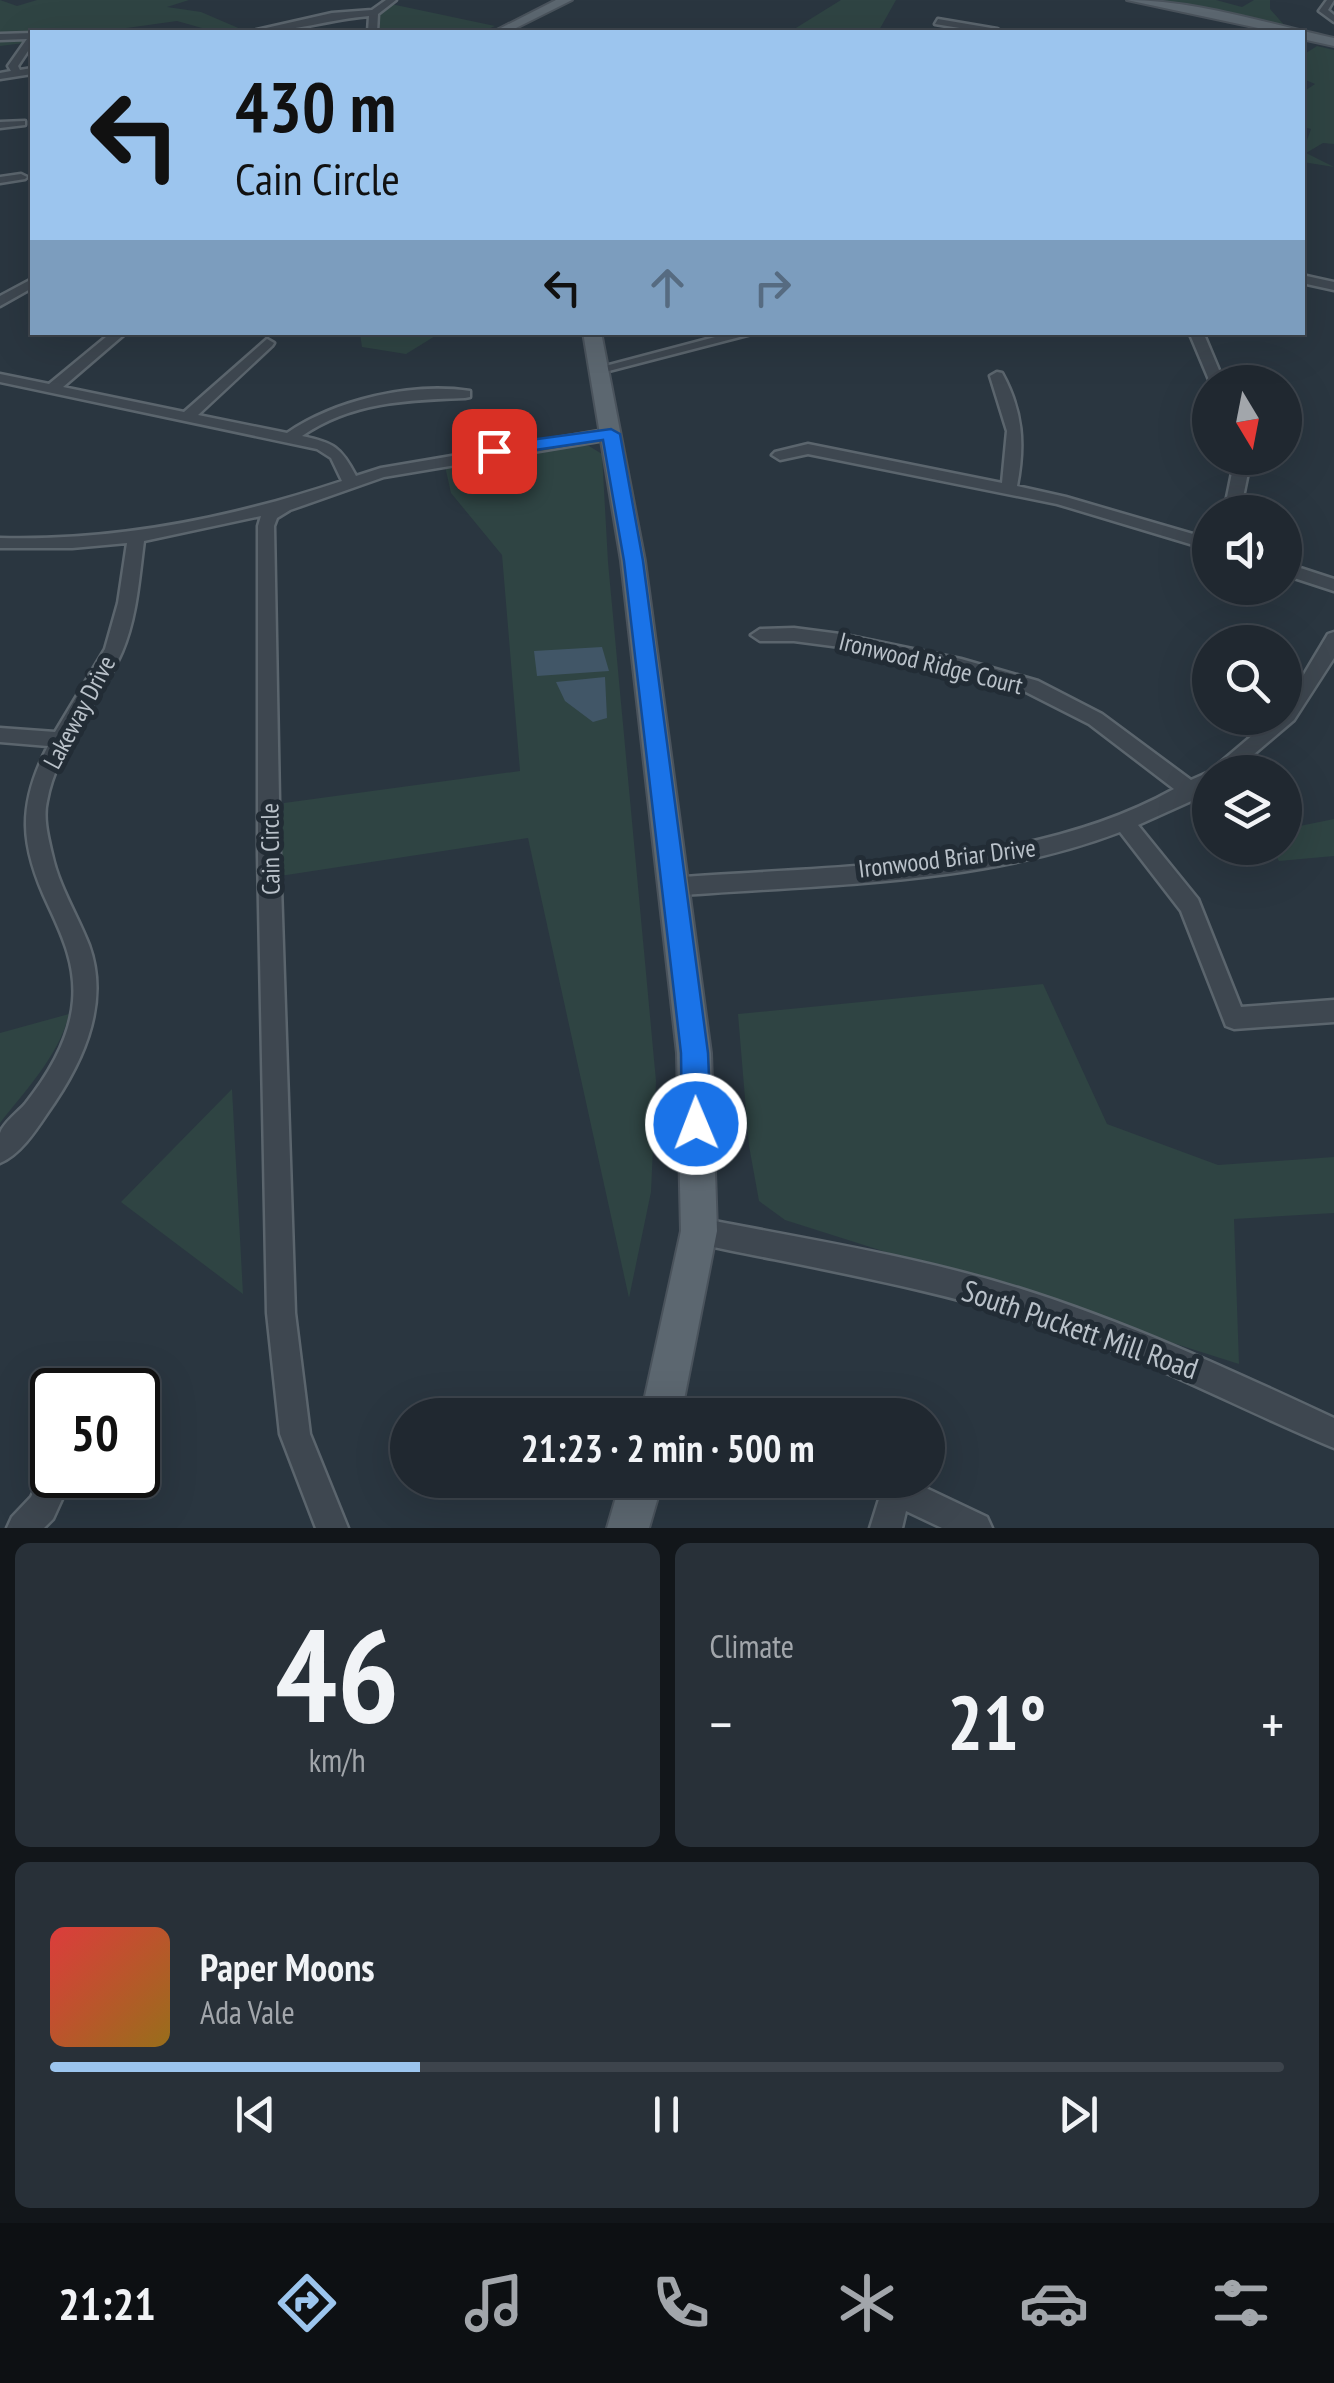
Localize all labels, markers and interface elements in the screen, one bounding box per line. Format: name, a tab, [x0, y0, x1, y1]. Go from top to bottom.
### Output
text: 430 m	[235, 61, 396, 151]
icon: left	[70, 70, 200, 200]
text: Cain Circle	[235, 149, 400, 207]
icon: left	[535, 260, 590, 315]
icon: ahead	[640, 260, 695, 315]
icon: right	[745, 260, 800, 315]
north arrow	[1192, 365, 1302, 475]
map controls	[1192, 365, 1302, 865]
pin	[452, 409, 537, 494]
icon: arrive	[467, 424, 522, 479]
button: sound	[1192, 495, 1302, 605]
street label: Ironwood Ridge Court	[836, 625, 1026, 701]
button: search	[1192, 625, 1302, 735]
street label: Lakeway Drive	[36, 650, 122, 774]
button: layers	[1192, 755, 1302, 865]
street label: Cain Circle	[253, 803, 287, 895]
street label: Ironwood Briar Drive	[857, 831, 1037, 885]
position arrow	[644, 1072, 748, 1176]
street label: South Puckett Mill Road	[957, 1270, 1204, 1387]
speed limit sign: 50	[30, 1368, 160, 1498]
text: 21:23 · 2 min · 500 m	[521, 1423, 814, 1472]
text: 46	[275, 1590, 399, 1758]
text: Climate	[710, 1625, 794, 1667]
text: 21°	[947, 1674, 1046, 1771]
text: −	[710, 1688, 732, 1759]
text: +	[1261, 1688, 1284, 1759]
text: km/h	[309, 1739, 366, 1781]
text: Paper Moons	[200, 1942, 375, 1991]
text: Ada Vale	[200, 1991, 295, 2033]
icon: previous	[228, 2087, 283, 2142]
icon: pause	[639, 2087, 694, 2142]
icon: next	[1051, 2087, 1106, 2142]
icon: directions	[272, 2268, 342, 2338]
icon: music	[459, 2268, 529, 2338]
icon: phone	[646, 2268, 716, 2338]
icon: climate	[832, 2268, 902, 2338]
icon: car	[1019, 2268, 1089, 2338]
icon: filters	[1206, 2268, 1276, 2338]
text: 21:21	[58, 2274, 156, 2332]

